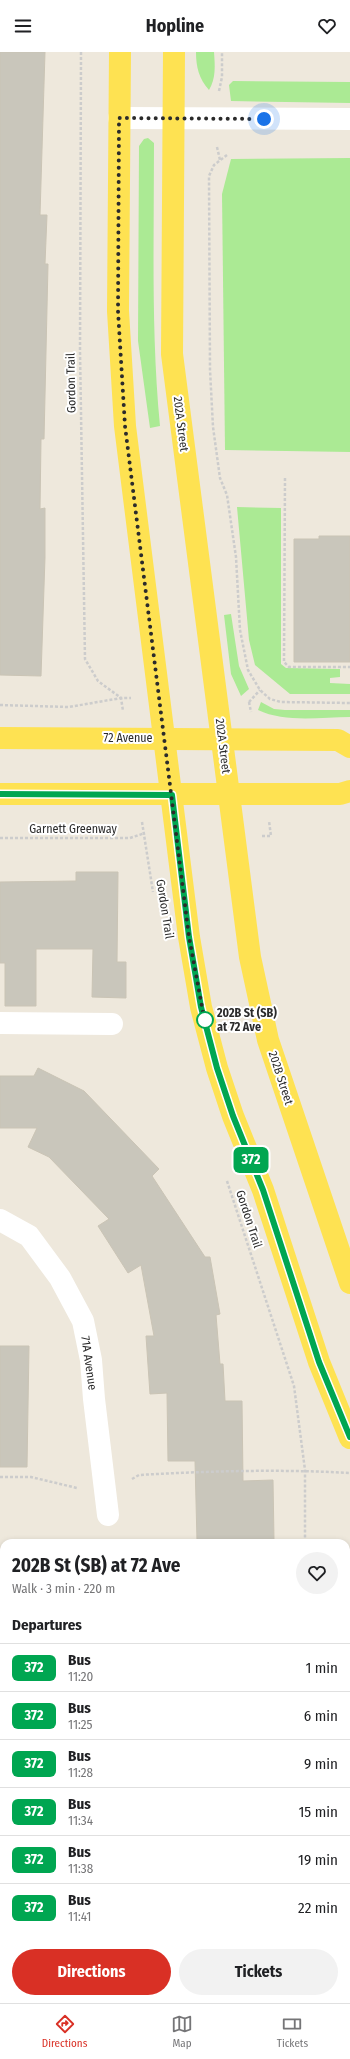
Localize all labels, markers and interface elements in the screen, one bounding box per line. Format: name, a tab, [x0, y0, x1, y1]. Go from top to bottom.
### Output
icon: menu	[12, 15, 34, 37]
text: Hopline	[146, 15, 204, 37]
icon: heart	[316, 15, 338, 37]
your location	[254, 109, 274, 129]
street label: Gordon Trail	[63, 353, 79, 413]
street label: 202A Street	[171, 396, 191, 452]
street label: 202A Street	[213, 718, 233, 774]
street label: 72 Avenue	[104, 731, 153, 745]
street label: Garnett Greenway	[29, 822, 117, 836]
street label: Gordon Trail	[153, 878, 177, 940]
place label: 202B St (SB) at 72 Ave	[216, 1006, 277, 1034]
marker: 202B St (SB) at 72 Ave	[196, 1011, 214, 1029]
street label: 202B Street	[266, 1049, 296, 1107]
line badge: 372	[228, 1147, 274, 1173]
text: 372	[242, 1151, 260, 1168]
street label: Gordon Trail	[233, 1188, 265, 1250]
street label: 71A Avenue	[78, 1335, 100, 1391]
button: heart	[296, 1552, 338, 1594]
text: 202B St (SB) at 72 Ave	[12, 1554, 180, 1577]
text: Walk · 3 min · 220 m	[12, 1581, 115, 1596]
text: Departures	[12, 1616, 82, 1634]
text: Bus	[68, 1651, 91, 1669]
text: 372	[25, 1659, 43, 1676]
text: 1 min	[305, 1659, 338, 1677]
text: 11:20	[68, 1669, 93, 1684]
text: Bus	[68, 1699, 91, 1717]
text: 372	[25, 1707, 43, 1724]
text: 6 min	[304, 1707, 338, 1725]
text: 11:25	[68, 1717, 92, 1732]
text: Bus	[68, 1747, 91, 1765]
text: 372	[25, 1755, 43, 1772]
text: 9 min	[304, 1755, 338, 1773]
text: 11:28	[68, 1765, 93, 1780]
text: Bus	[68, 1795, 91, 1813]
text: 372	[25, 1803, 43, 1820]
text: 15 min	[299, 1803, 338, 1821]
text: 11:34	[68, 1813, 93, 1828]
text: Bus	[68, 1843, 91, 1861]
text: 372	[25, 1851, 43, 1868]
text: 19 min	[298, 1851, 338, 1869]
text: 11:38	[68, 1861, 93, 1876]
text: Bus	[68, 1891, 91, 1909]
text: 372	[25, 1899, 43, 1916]
text: 22 min	[298, 1899, 338, 1917]
text: 11:41	[68, 1909, 91, 1924]
button: Directions	[12, 1949, 171, 1995]
button: Tickets	[179, 1949, 338, 1995]
tab: Directions	[42, 2013, 87, 2050]
tab: Map	[171, 2013, 193, 2050]
tab: Tickets	[277, 2013, 308, 2050]

